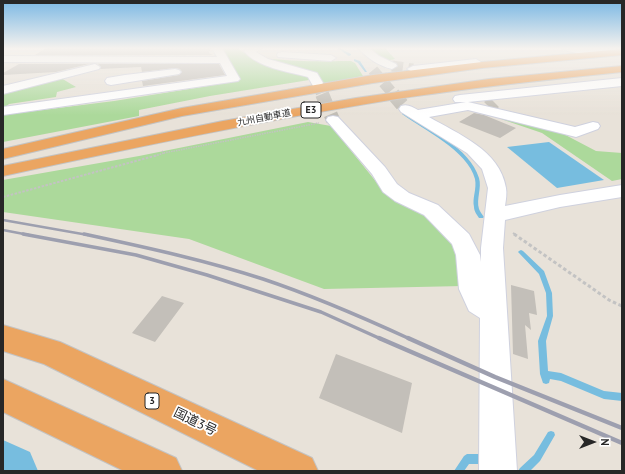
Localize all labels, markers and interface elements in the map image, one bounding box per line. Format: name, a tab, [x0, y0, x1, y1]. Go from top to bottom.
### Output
road number: E3	[301, 102, 321, 118]
street label: 九州自動車道	[236, 108, 292, 128]
road number: 3	[145, 393, 159, 409]
street label: 国道3号	[171, 405, 219, 439]
north arrow	[573, 422, 613, 462]
text: N	[598, 438, 612, 446]

